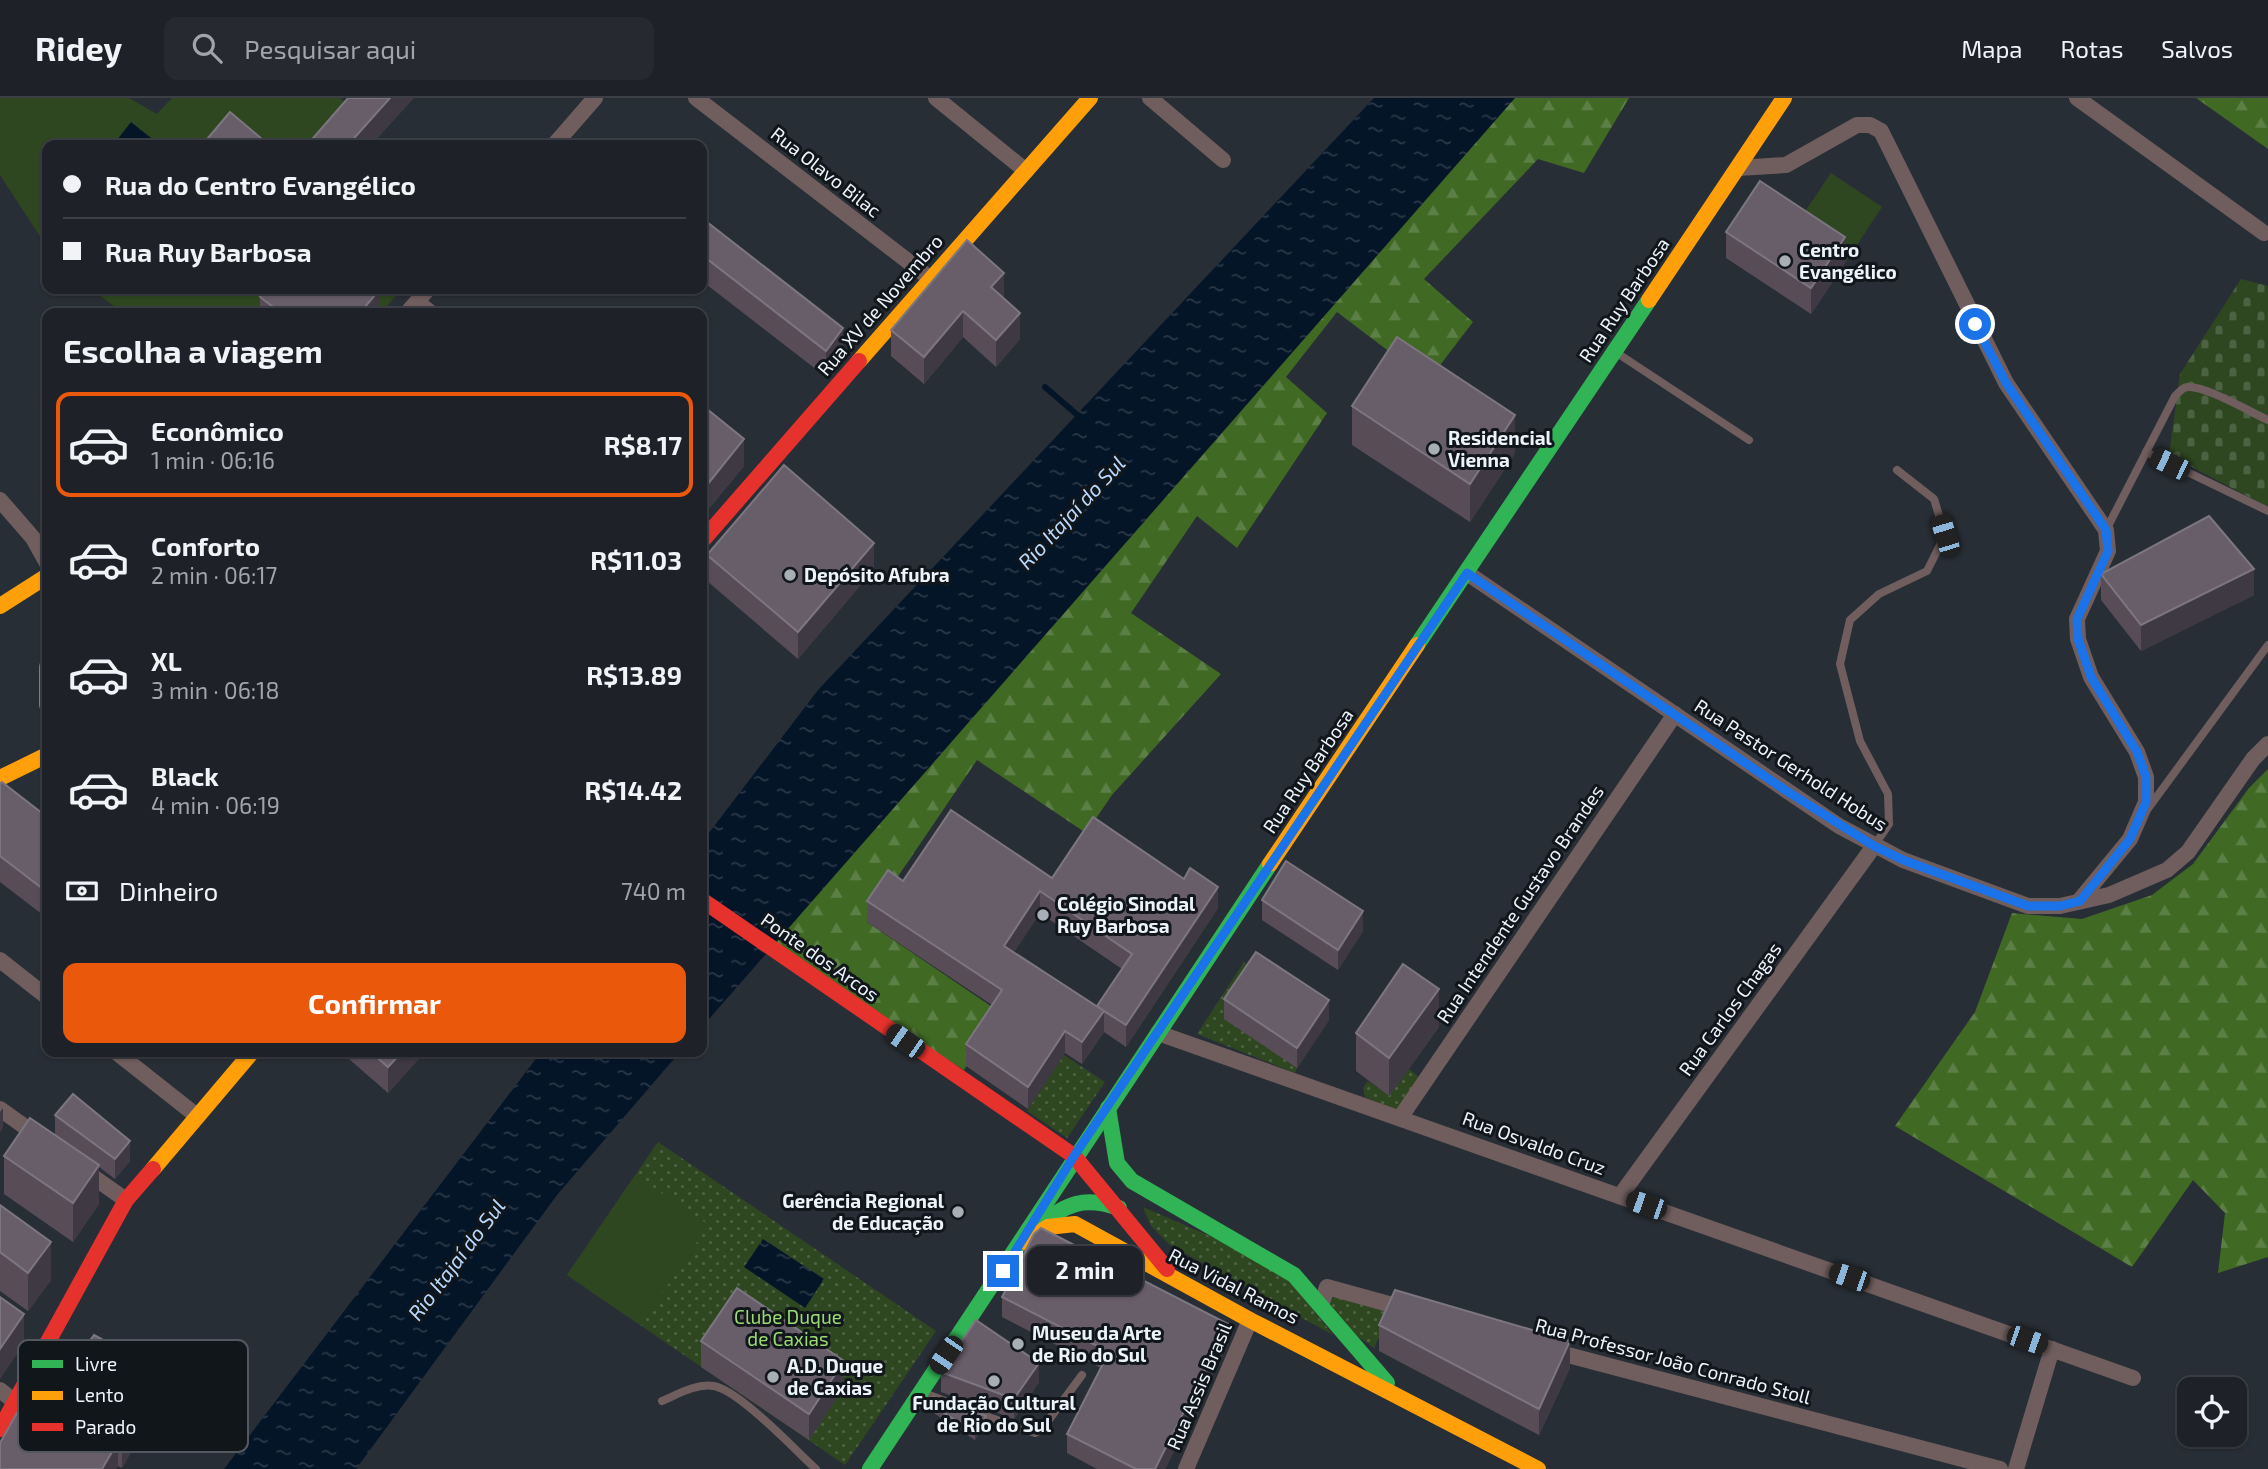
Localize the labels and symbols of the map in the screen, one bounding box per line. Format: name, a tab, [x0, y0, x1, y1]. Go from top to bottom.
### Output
street label: Rua Olavo Bilac	[767, 122, 886, 222]
street label: Rua XV de Novembro	[812, 229, 947, 380]
street label: Rua Ruy Barbosa	[1573, 233, 1674, 366]
place label: Centro Evangélico	[1799, 238, 1897, 283]
marker: Centro Evangélico	[1777, 253, 1793, 269]
route start	[1959, 308, 1991, 340]
place label: Residencial Vienna	[1448, 426, 1552, 471]
marker: Residencial Vienna	[1426, 441, 1442, 457]
car	[2147, 445, 2194, 483]
water label: Rio Itajaí do Sul	[1012, 450, 1130, 574]
car	[1929, 512, 1962, 558]
place label: Depósito Afubra	[804, 563, 950, 586]
marker: Depósito Afubra	[782, 567, 798, 583]
street label: Rua Pastor Gerhold Hobus	[1691, 694, 1892, 836]
street label: Rua Ruy Barbosa	[1257, 704, 1358, 837]
street label: Rua Intendente Gustavo Brandes	[1431, 780, 1608, 1027]
place label: Colégio Sinodal Ruy Barbosa	[1057, 892, 1196, 938]
street label: Ponte dos Arcos	[757, 907, 884, 1006]
marker: Colégio Sinodal Ruy Barbosa	[1035, 907, 1051, 923]
street label: Rua Carlos Chagas	[1673, 937, 1786, 1080]
car	[882, 1020, 929, 1062]
street label: Rua Osvaldo Cruz	[1460, 1106, 1609, 1179]
car	[1623, 1188, 1670, 1222]
place label: Gerência Regional de Educação	[782, 1189, 945, 1235]
water label: Rio Itajaí do Sul	[402, 1193, 510, 1325]
marker: Gerência Regional de Educação	[950, 1204, 966, 1220]
street label: Rua Vidal Ramos	[1165, 1243, 1303, 1328]
callout: 2 min	[1028, 1246, 1143, 1296]
route end	[987, 1255, 1019, 1287]
car	[1826, 1260, 1873, 1294]
park label: Clube Duque de Caxias	[734, 1305, 842, 1350]
street label: Rua Professor João Conrado Stoll	[1533, 1313, 1814, 1408]
street label: Rua Assis Brasil	[1161, 1318, 1236, 1453]
place label: Museu da Arte de Rio do Sul	[1032, 1321, 1162, 1366]
car	[2004, 1323, 2051, 1357]
car	[926, 1332, 967, 1378]
marker: Museu da Arte de Rio do Sul	[1010, 1336, 1026, 1352]
legend	[18, 1340, 248, 1452]
text: Livre	[75, 1352, 117, 1375]
place label: A.D. Duque de Caxias	[787, 1354, 884, 1399]
marker: A.D. Duque de Caxias	[765, 1369, 781, 1385]
marker: Fundação Cultural de Rio do Sul	[986, 1373, 1002, 1389]
text: Lento	[75, 1383, 124, 1406]
place label: Fundação Cultural de Rio do Sul	[912, 1391, 1077, 1436]
text: Parado	[75, 1415, 136, 1438]

